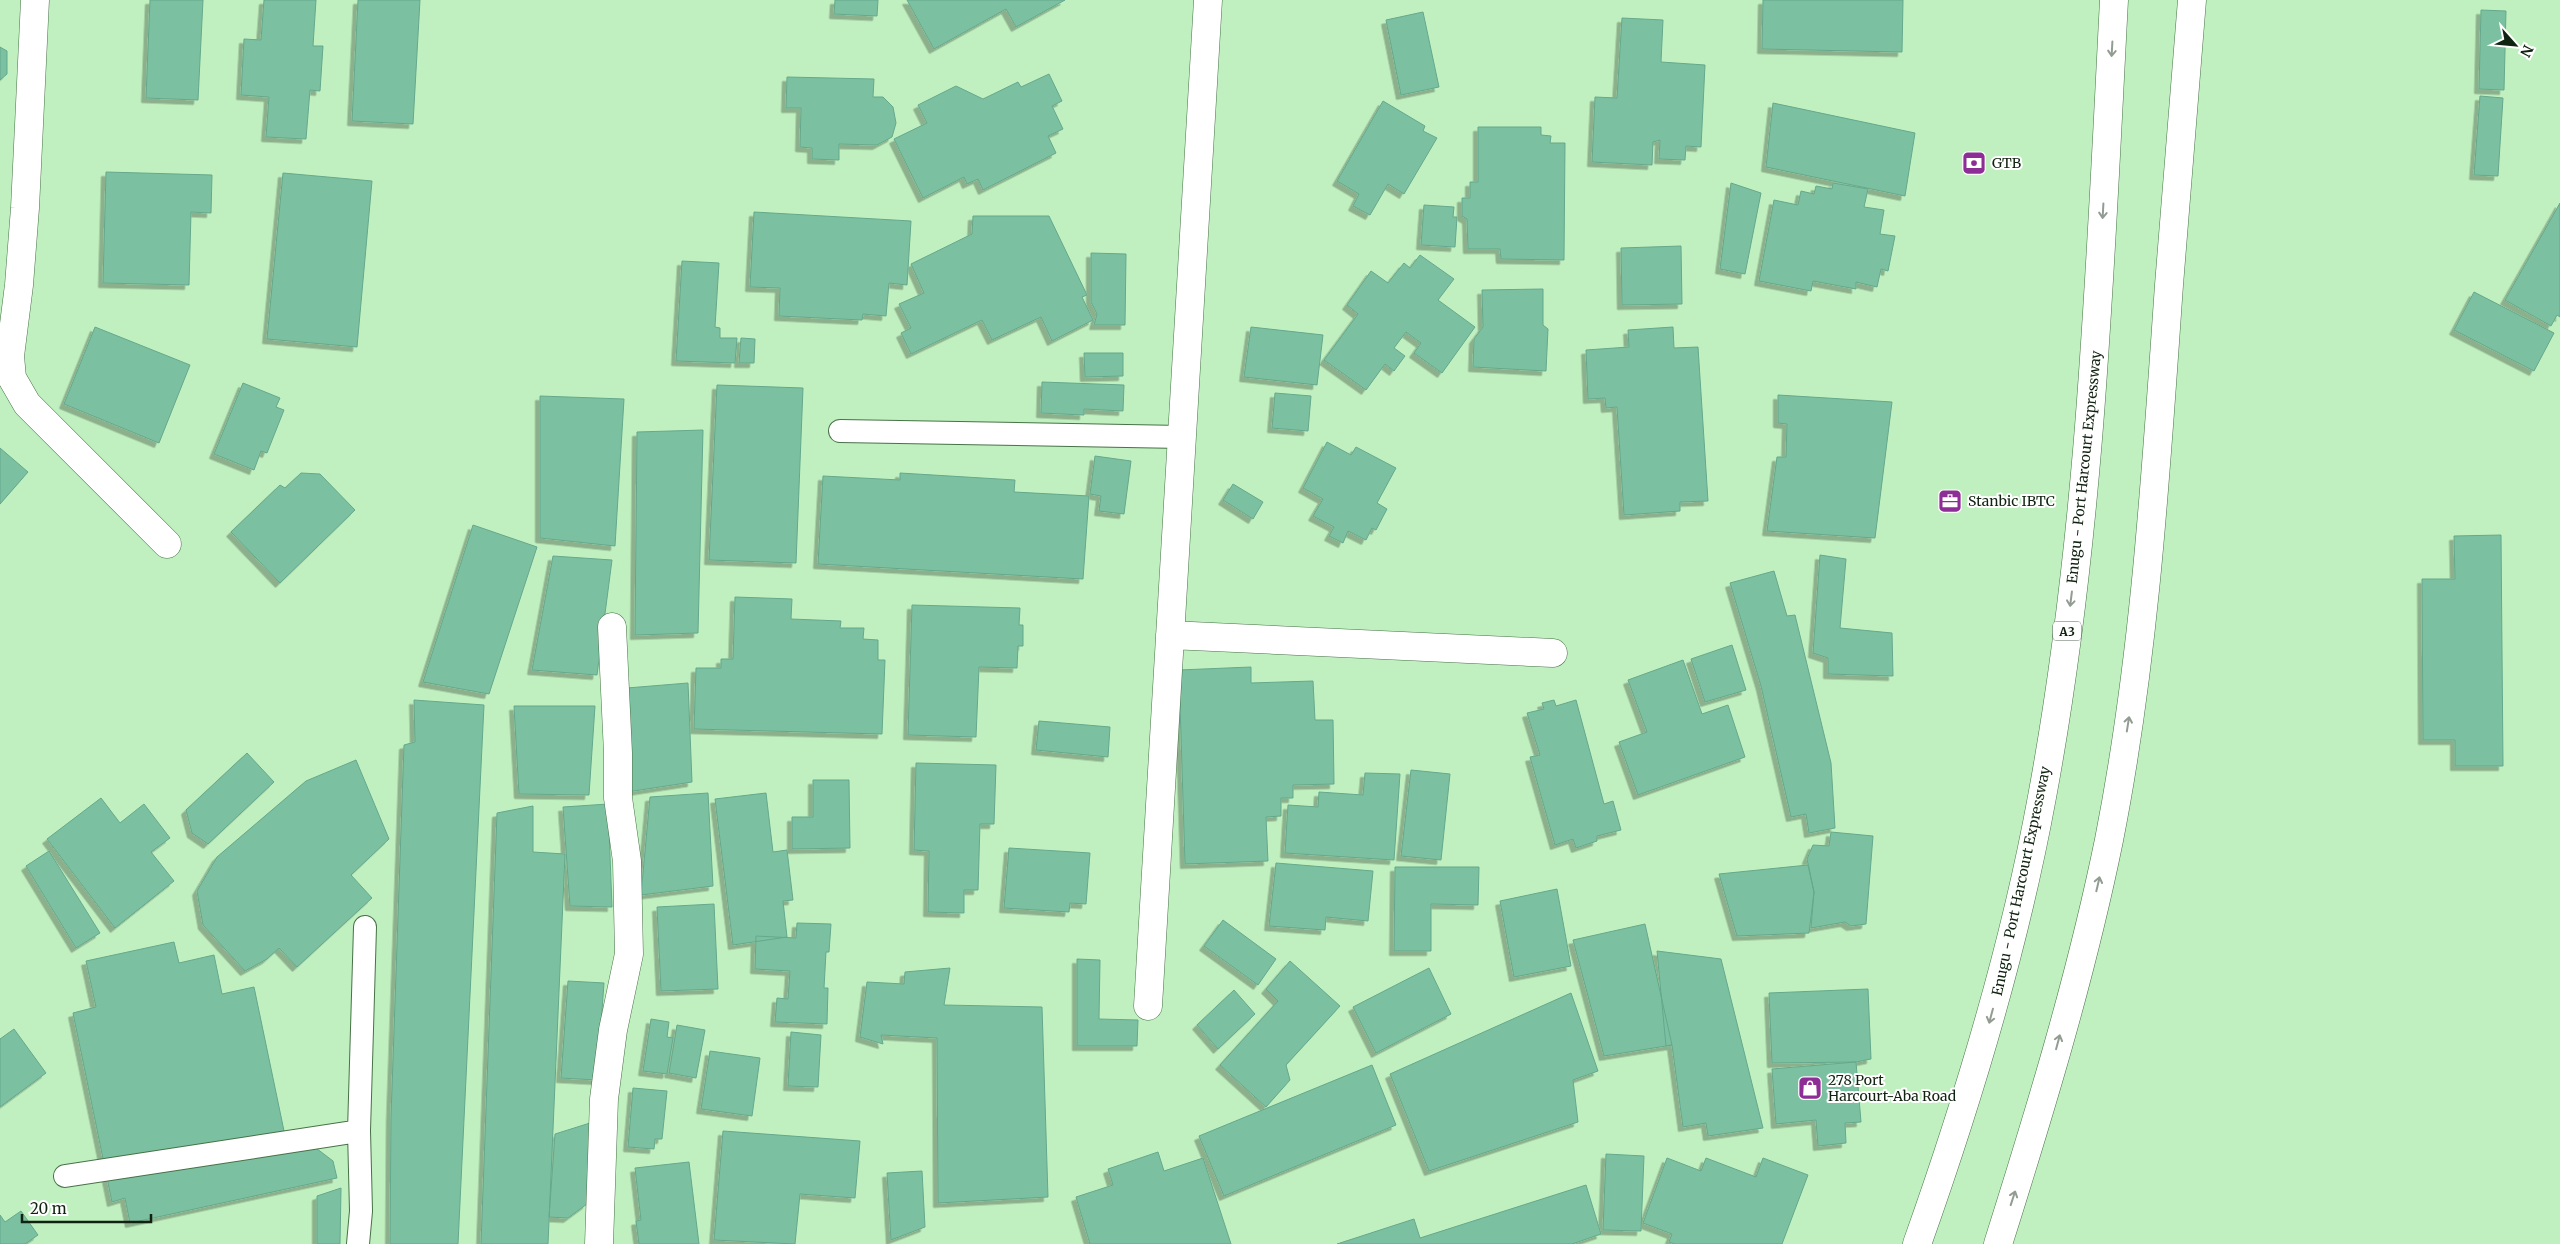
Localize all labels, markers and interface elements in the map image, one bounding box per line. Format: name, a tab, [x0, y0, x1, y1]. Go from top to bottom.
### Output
north arrow	[2490, 20, 2540, 70]
one-way arrow	[2107, 40, 2116, 56]
text: N	[2516, 42, 2537, 60]
bank icon: GTB	[1961, 150, 1987, 176]
place label: GTB	[1992, 154, 2021, 172]
one-way arrow	[2099, 203, 2108, 219]
street label: Enugu - Port Harcourt Expressway	[2063, 349, 2105, 584]
office icon: Stanbic IBTC	[1937, 488, 1963, 514]
place label: Stanbic IBTC	[1968, 492, 2055, 510]
one-way arrow	[2065, 591, 2075, 607]
road number: A3	[2053, 622, 2081, 640]
one-way arrow	[2123, 717, 2133, 733]
street label: Enugu - Port Harcourt Expressway	[1988, 764, 2054, 997]
one-way arrow	[2094, 877, 2103, 893]
one-way arrow	[1985, 1008, 1995, 1024]
one-way arrow	[2054, 1034, 2064, 1050]
place label: 278 Port Harcourt-Aba Road	[1828, 1071, 1957, 1105]
shop icon: 278 Port Harcourt-Aba Road	[1797, 1075, 1823, 1101]
one-way arrow	[2008, 1190, 2018, 1206]
scale bar	[22, 1192, 151, 1224]
text: 20 m	[30, 1199, 67, 1218]

